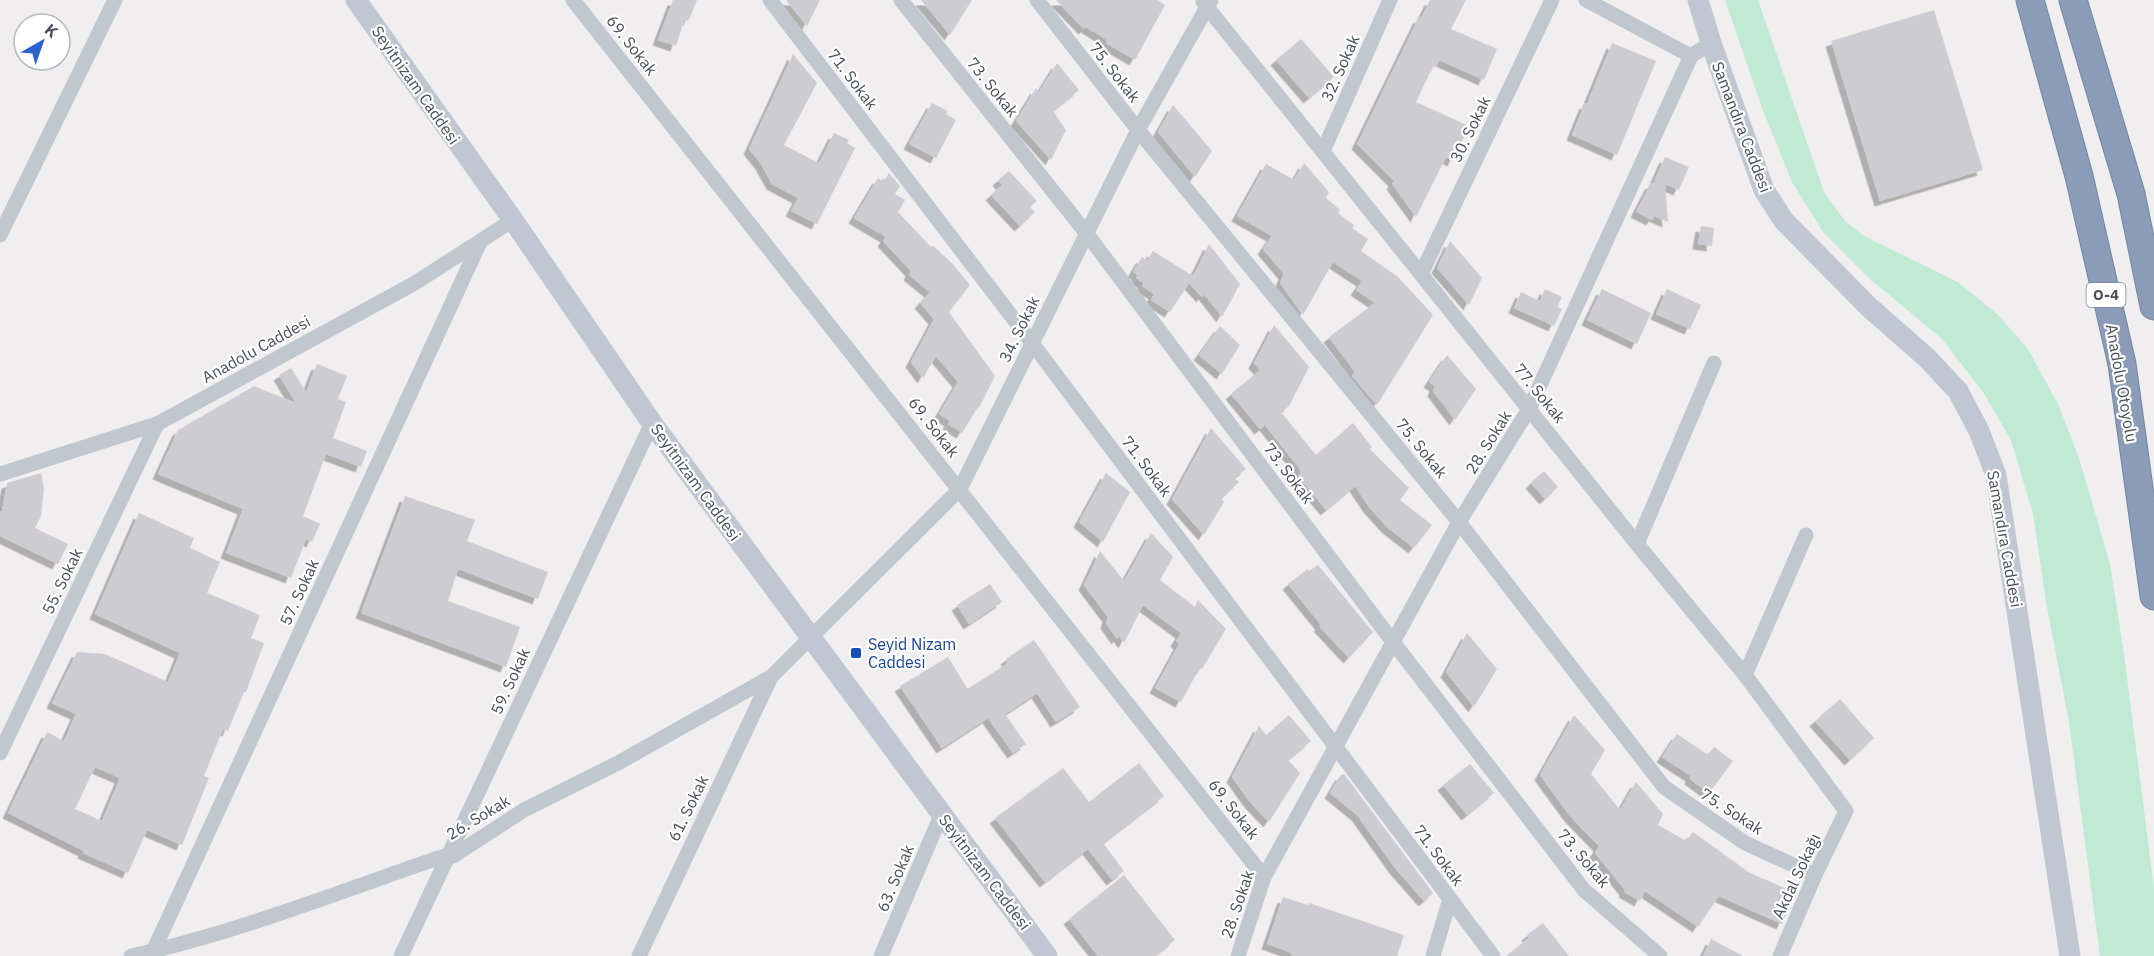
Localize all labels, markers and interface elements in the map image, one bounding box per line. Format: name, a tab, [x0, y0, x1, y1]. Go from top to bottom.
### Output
street label: 69. Sokak	[602, 11, 662, 80]
north arrow	[12, 12, 72, 72]
text: K	[41, 19, 62, 42]
street label: Seyitnizam Caddesi	[368, 22, 464, 148]
street label: 32. Sokak	[1316, 31, 1364, 104]
street label: 75. Sokak	[1085, 38, 1145, 107]
street label: 71. Sokak	[824, 45, 883, 114]
street label: 73. Sokak	[963, 53, 1023, 121]
street label: Samandıra Caddesi	[1708, 59, 1776, 195]
street label: 30. Sokak	[1445, 92, 1495, 165]
road number: O-4	[2086, 283, 2126, 307]
street label: 34. Sokak	[994, 292, 1044, 365]
street label: Anadolu Caddesi	[198, 311, 314, 387]
street label: Anadolu Otoyolu	[2102, 322, 2142, 444]
street label: 77. Sokak	[1510, 359, 1570, 427]
street label: 69. Sokak	[904, 393, 964, 462]
street label: 28. Sokak	[1461, 406, 1516, 477]
street label: 75. Sokak	[1392, 414, 1452, 482]
street label: Seyitnizam Caddesi	[647, 419, 745, 545]
street label: 71. Sokak	[1118, 432, 1177, 501]
street label: 73. Sokak	[1260, 439, 1319, 508]
street label: Samandıra Caddesi	[1983, 469, 2027, 609]
street label: 55. Sokak	[37, 544, 87, 617]
street label: 57. Sokak	[275, 555, 323, 628]
place label: Seyid Nizam Caddesi	[868, 634, 956, 672]
street label: 59. Sokak	[486, 644, 534, 717]
marker: Seyid Nizam Caddesi	[849, 646, 863, 660]
street label: 61. Sokak	[663, 771, 713, 844]
street label: 69. Sokak	[1204, 775, 1264, 844]
street label: 75. Sokak	[1697, 783, 1768, 839]
street label: 26. Sokak	[442, 790, 514, 844]
street label: Seyitnizam Caddesi	[935, 810, 1035, 934]
street label: 71. Sokak	[1410, 821, 1469, 890]
street label: 73. Sokak	[1554, 824, 1615, 892]
street label: Akdal Sokağı	[1767, 830, 1825, 922]
street label: 63. Sokak	[872, 841, 918, 915]
street label: 28. Sokak	[1216, 867, 1258, 941]

